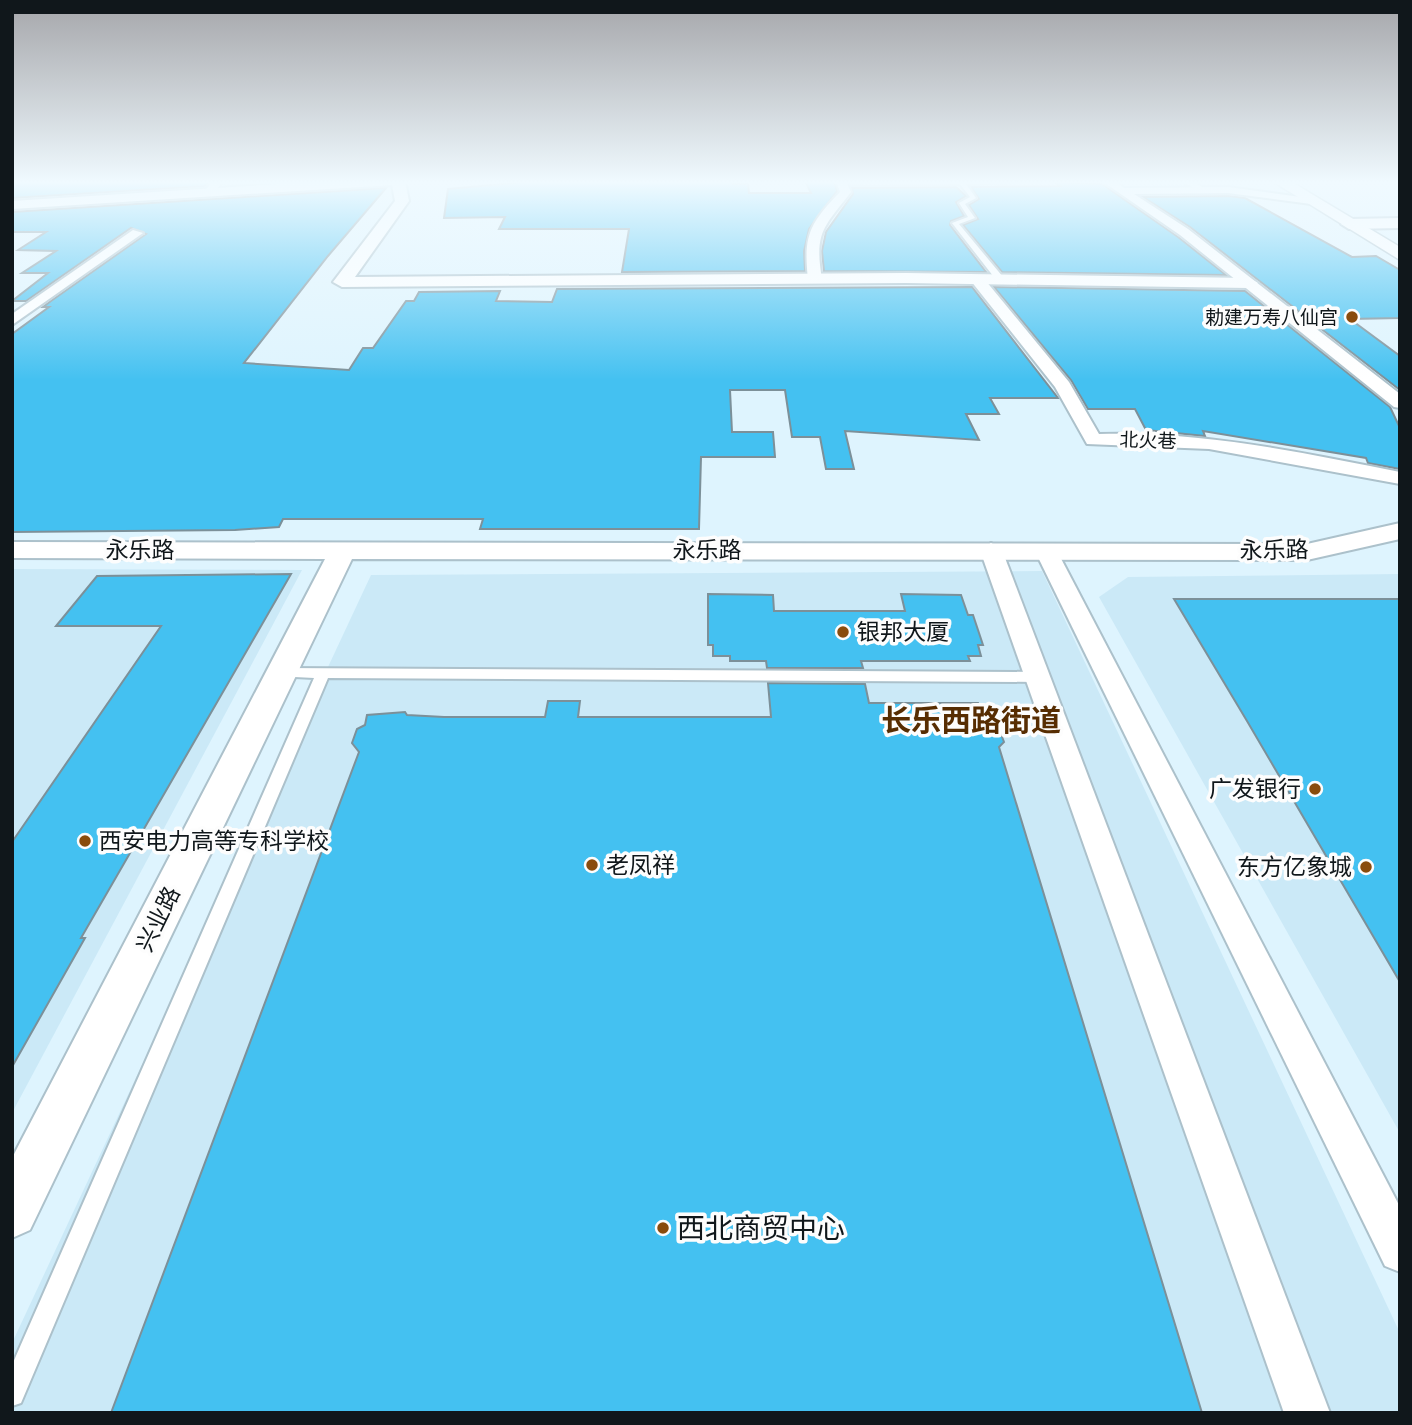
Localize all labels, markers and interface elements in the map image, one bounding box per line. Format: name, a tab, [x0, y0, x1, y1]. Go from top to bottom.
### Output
place label: 勅建万寿八仙宫	[1205, 304, 1338, 330]
marker: 勅建万寿八仙宫	[1344, 309, 1360, 325]
street label: 北火巷	[1119, 426, 1177, 454]
street label: 永乐路	[1239, 532, 1309, 566]
street label: 永乐路	[106, 533, 175, 565]
street label: 永乐路	[673, 533, 742, 565]
place label: 银邦大厦	[857, 615, 949, 647]
marker: 银邦大厦	[835, 624, 851, 640]
district label: 长乐西路街道	[881, 699, 1061, 740]
place label: 广发银行	[1209, 772, 1301, 804]
marker: 广发银行	[1307, 781, 1323, 797]
place label: 西安电力高等专科学校	[99, 824, 329, 856]
marker: 西安电力高等专科学校	[77, 833, 93, 849]
place label: 老凤祥	[606, 848, 675, 880]
place label: 东方亿象城	[1237, 850, 1352, 882]
marker: 老凤祥	[584, 857, 600, 873]
marker: 东方亿象城	[1358, 859, 1374, 875]
street label: 兴业路	[128, 881, 187, 957]
place label: 西北商贸中心	[677, 1208, 845, 1246]
marker: 西北商贸中心	[655, 1220, 671, 1236]

